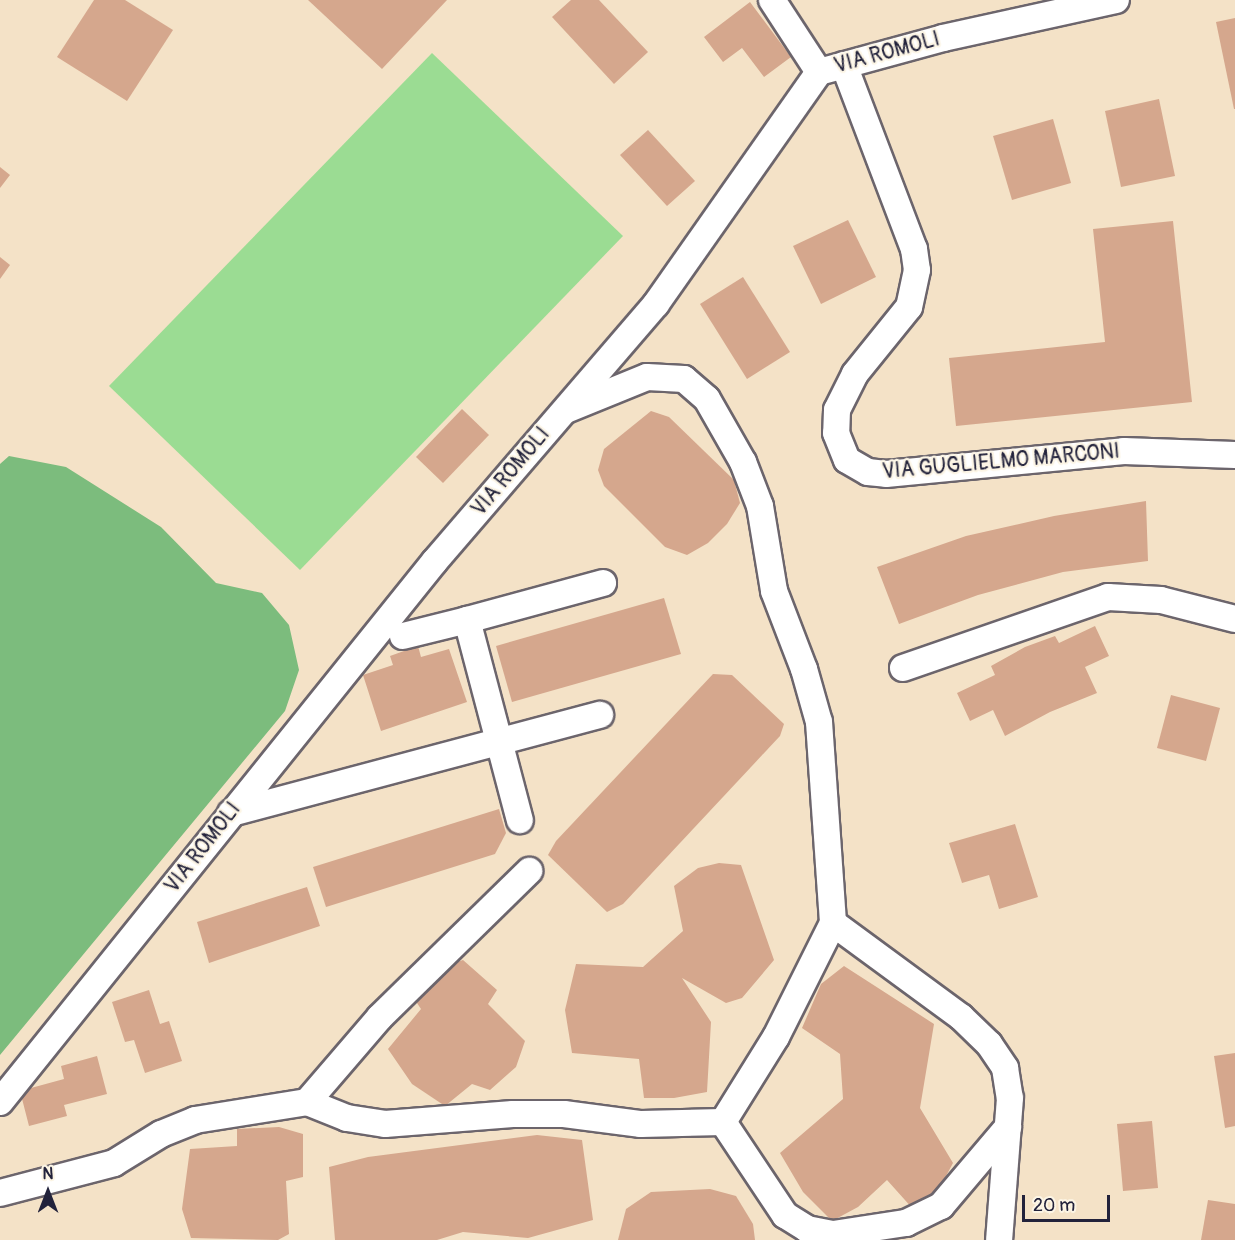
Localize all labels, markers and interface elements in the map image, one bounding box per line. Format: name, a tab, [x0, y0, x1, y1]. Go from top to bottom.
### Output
street label: VIA ROMOLI	[831, 27, 943, 79]
street label: VIA ROMOLI	[467, 422, 555, 522]
street label: VIA GUGLIELMO MARCONI	[881, 439, 1121, 485]
street label: VIA ROMOLI	[160, 798, 246, 898]
north arrow	[18, 1162, 78, 1222]
text: N	[43, 1164, 53, 1184]
scale bar	[1025, 1183, 1114, 1221]
text: 20 m	[1033, 1194, 1075, 1217]

